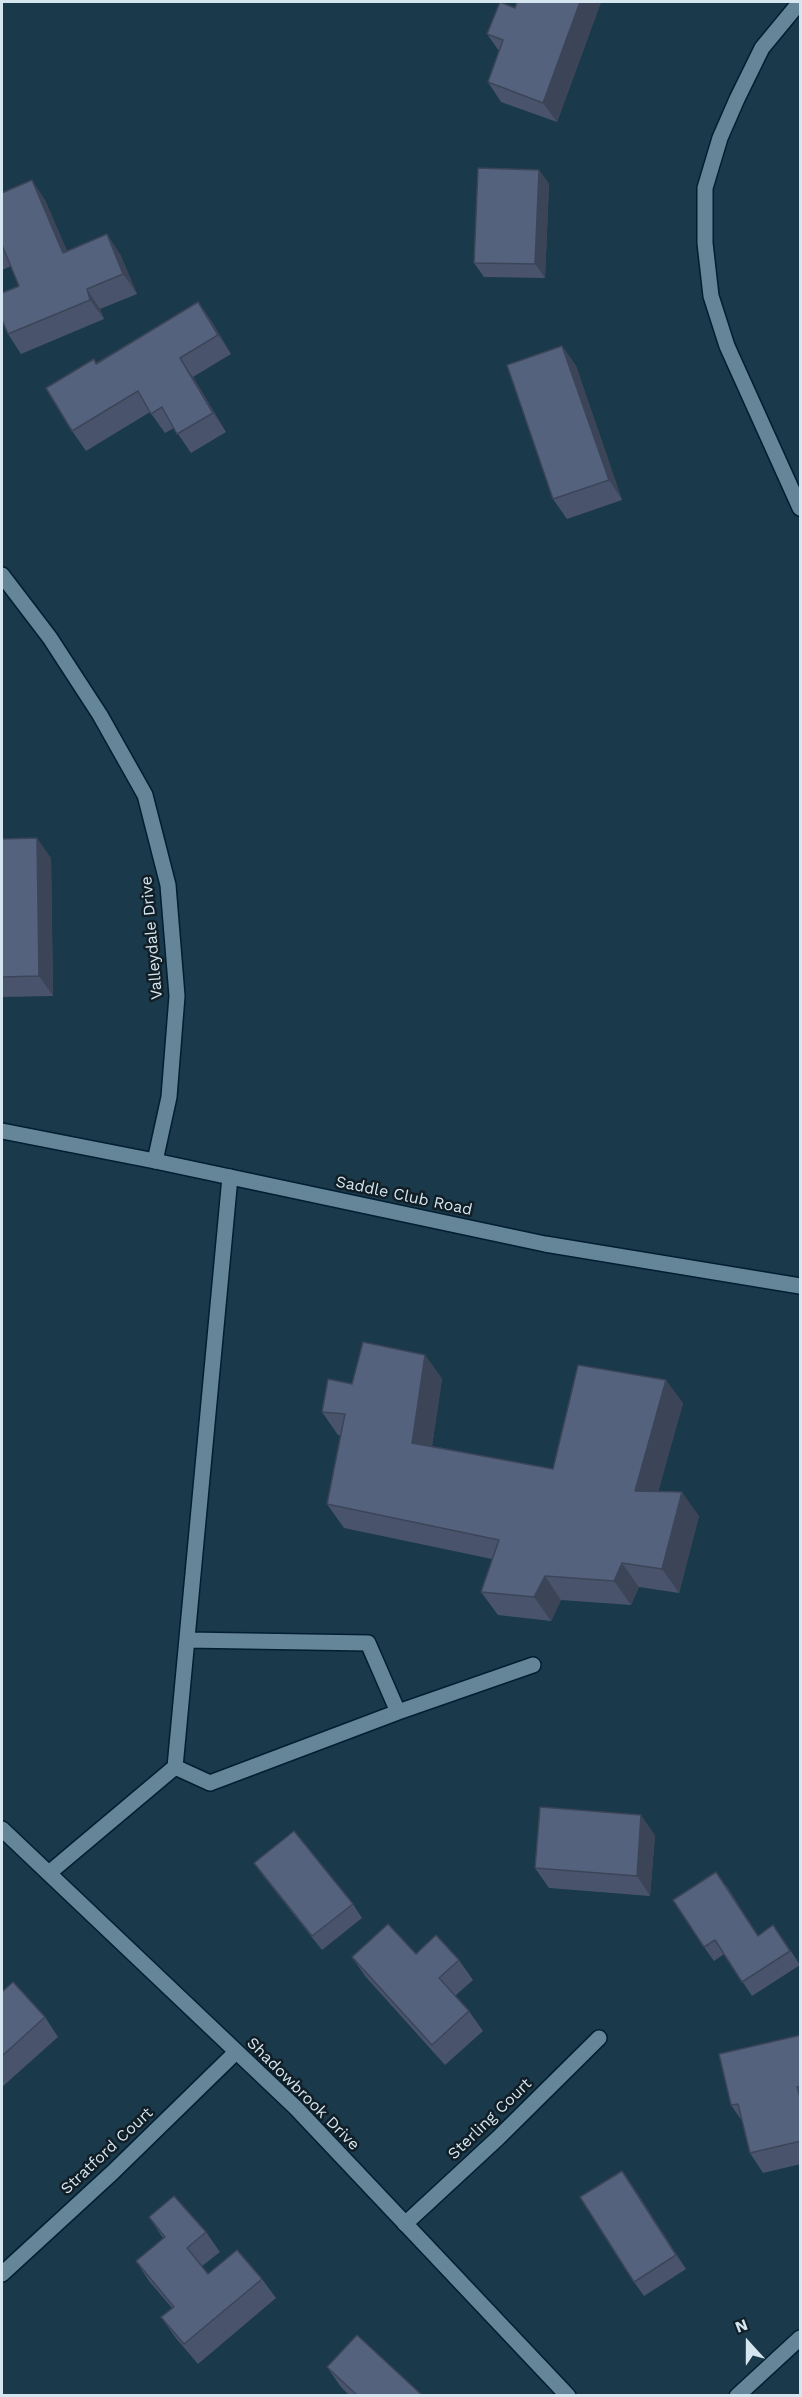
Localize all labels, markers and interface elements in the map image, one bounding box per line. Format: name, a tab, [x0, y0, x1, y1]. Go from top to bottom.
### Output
street label: Valleydale Drive	[137, 875, 167, 1001]
street label: Saddle Club Road	[334, 1172, 474, 1220]
street label: Shadowbrook Drive	[243, 2034, 363, 2154]
street label: Sterling Court	[444, 2074, 536, 2164]
street label: Stratford Court	[57, 2103, 157, 2199]
north arrow	[718, 2313, 778, 2373]
text: N	[732, 2315, 750, 2337]

